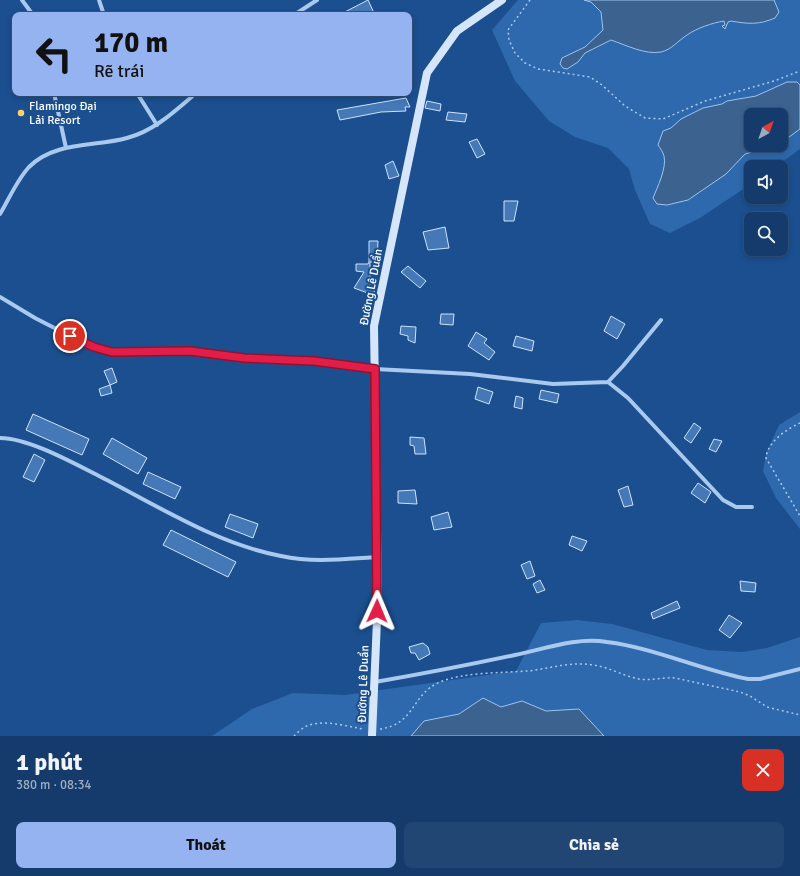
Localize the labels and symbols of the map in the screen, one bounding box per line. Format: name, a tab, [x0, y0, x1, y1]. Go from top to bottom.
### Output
place label: Flamingo Đại Lải Resort	[29, 99, 97, 128]
marker: Flamingo Đại Lải Resort	[16, 108, 26, 118]
north arrow	[744, 108, 788, 152]
street label: Đường Lê Duẩn	[357, 247, 386, 327]
pin	[53, 319, 87, 353]
position arrow	[356, 590, 398, 632]
street label: Đường Lê Duẩn	[355, 645, 372, 723]

